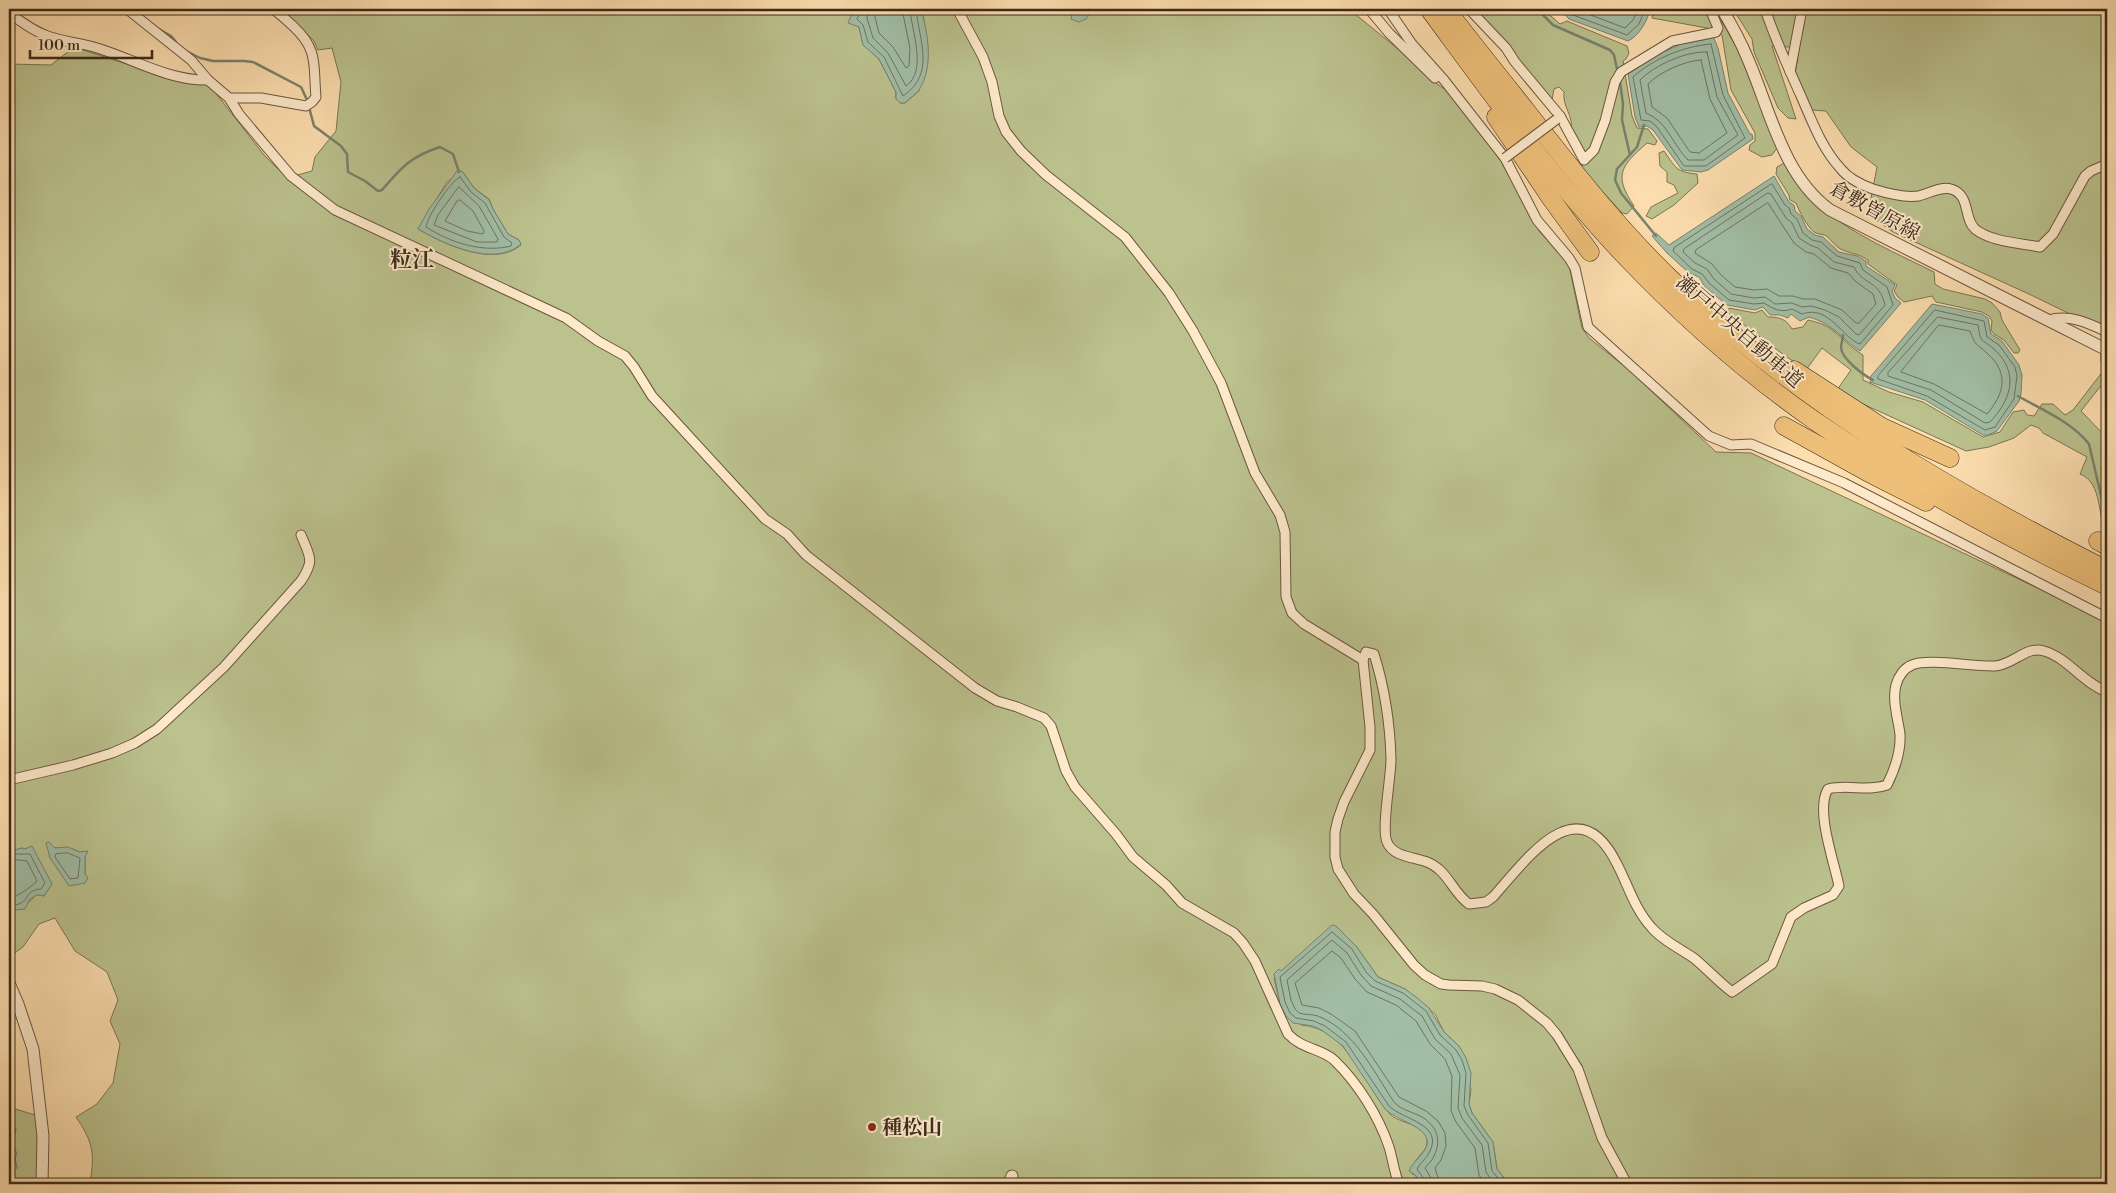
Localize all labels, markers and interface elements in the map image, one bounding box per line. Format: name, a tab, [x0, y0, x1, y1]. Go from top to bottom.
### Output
scale bar	[30, 28, 152, 60]
text: 100 m	[38, 36, 80, 55]
street label: 倉敷曽原線	[1824, 176, 1924, 246]
district label: 粒江	[390, 247, 434, 274]
street label: 瀬戸中央自動車道	[1670, 270, 1808, 394]
place label: 種松山	[882, 1116, 942, 1141]
marker: 種松山	[866, 1121, 878, 1133]

